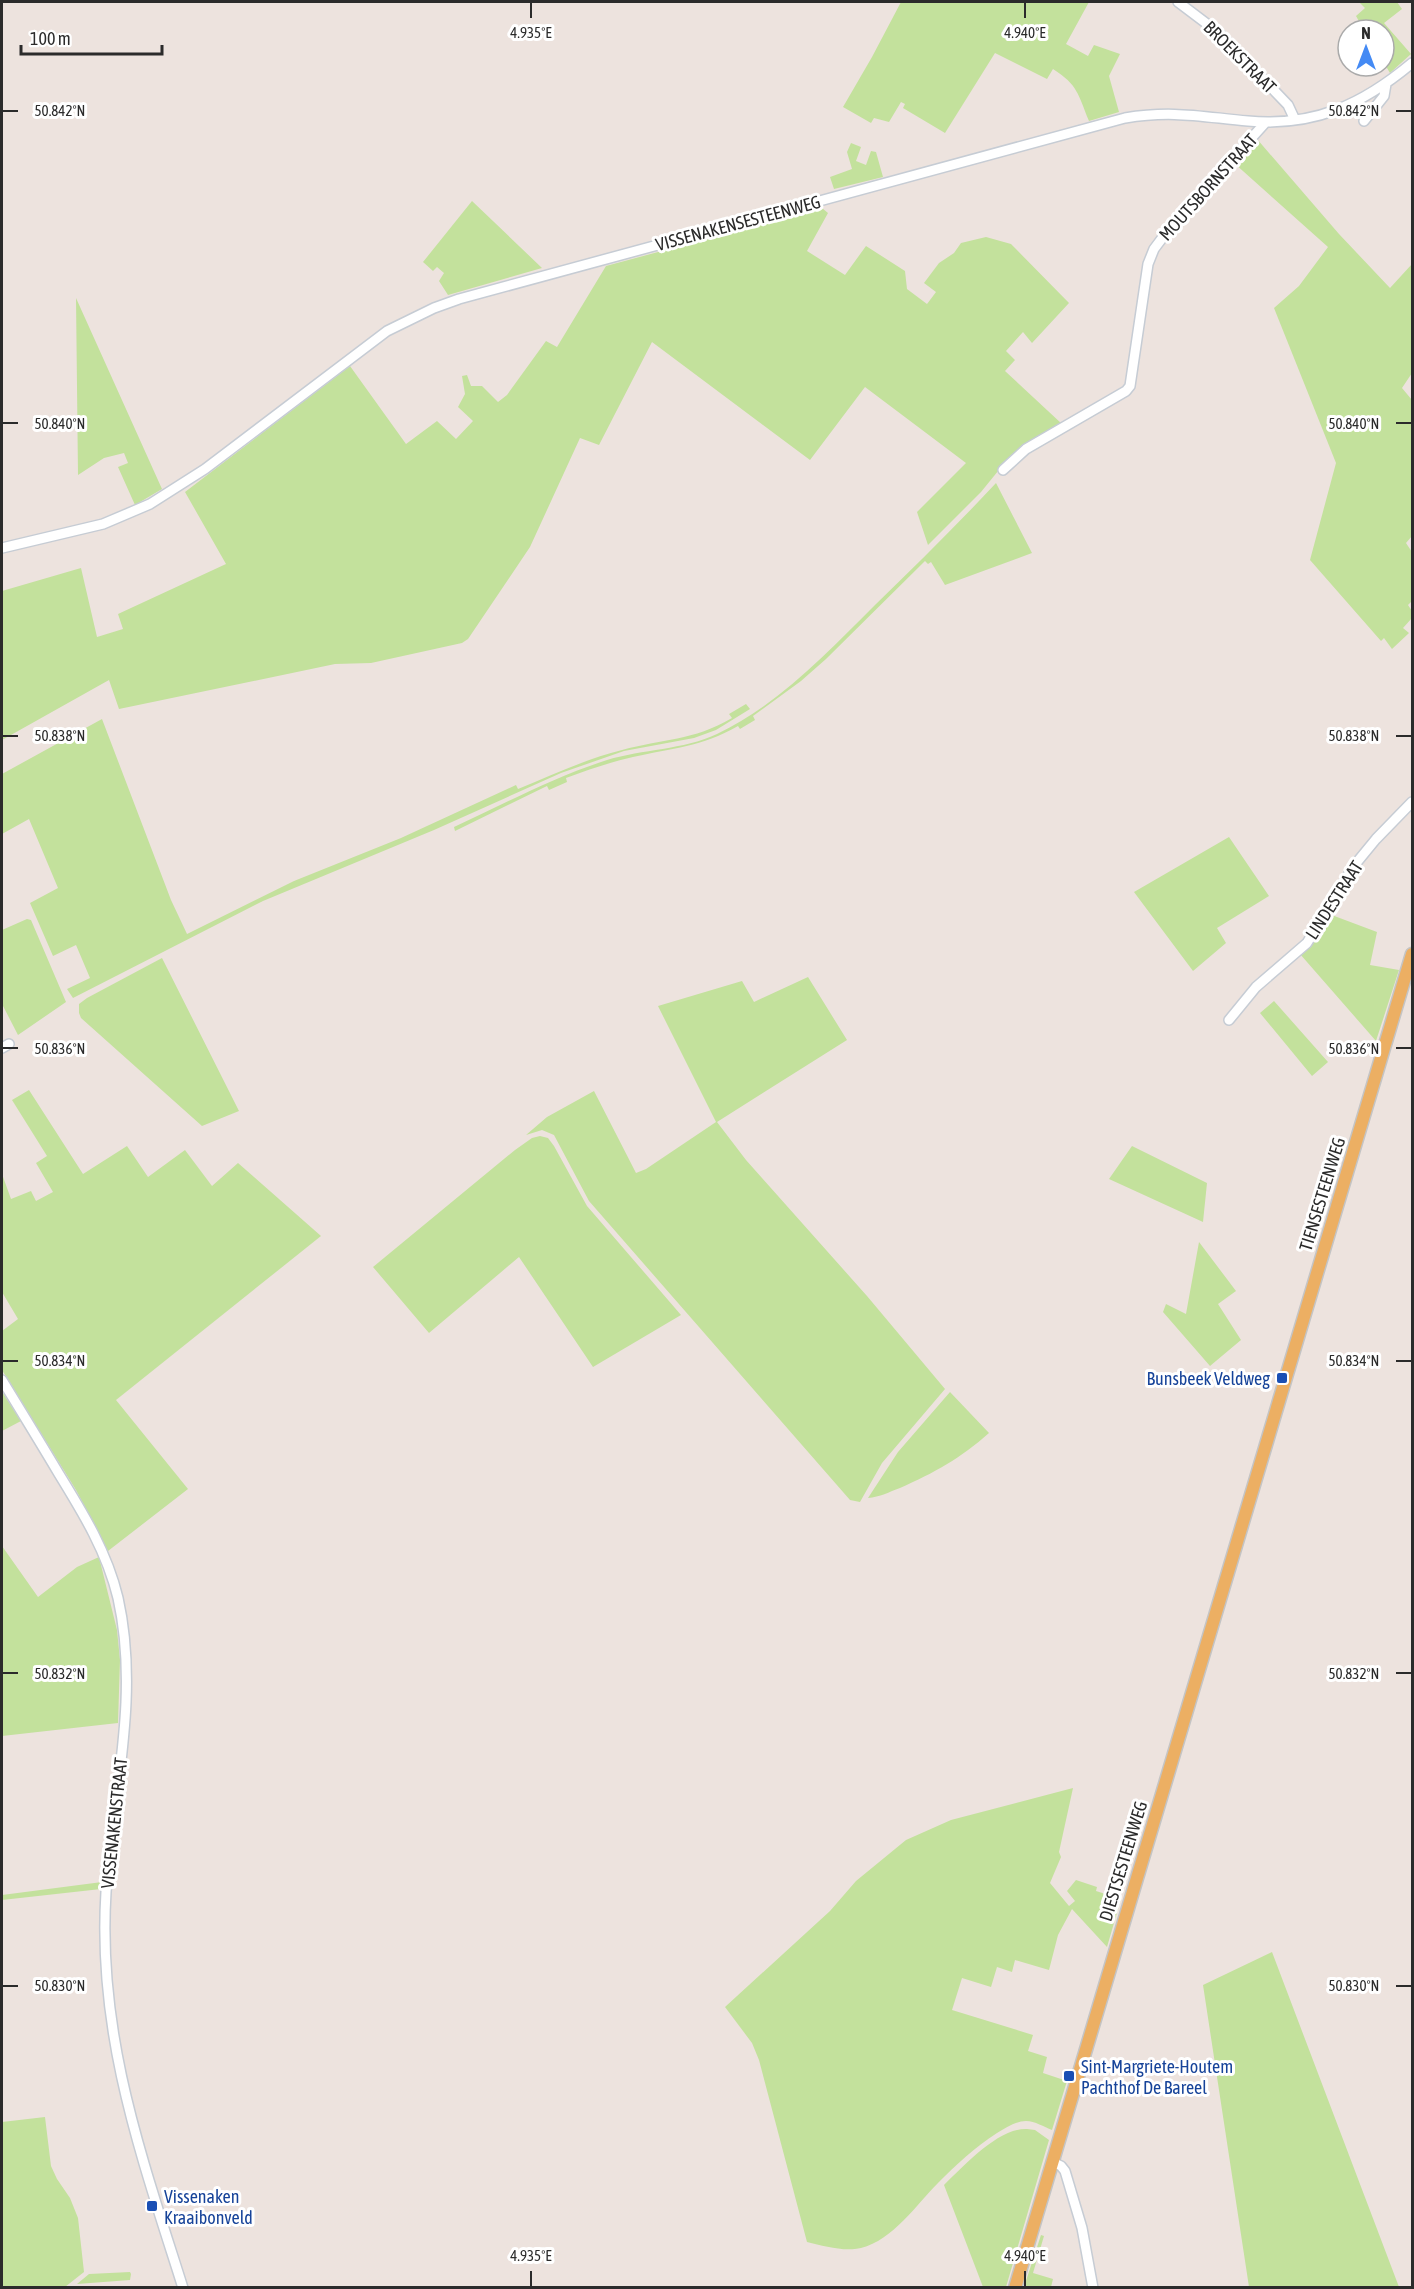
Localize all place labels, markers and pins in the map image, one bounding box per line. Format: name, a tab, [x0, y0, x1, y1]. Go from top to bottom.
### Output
place label: Bunsbeek Veldweg	[1146, 1368, 1270, 1389]
marker: Bunsbeek Veldweg	[1275, 1371, 1289, 1385]
place label: Sint-Margriete-Houtem Pachthof De Bareel	[1081, 2056, 1233, 2098]
marker: Sint-Margriete-Houtem Pachthof De Bareel	[1062, 2069, 1076, 2083]
place label: Vissenaken Kraaibonveld	[164, 2186, 253, 2228]
marker: Vissenaken Kraaibonveld	[145, 2199, 159, 2213]

